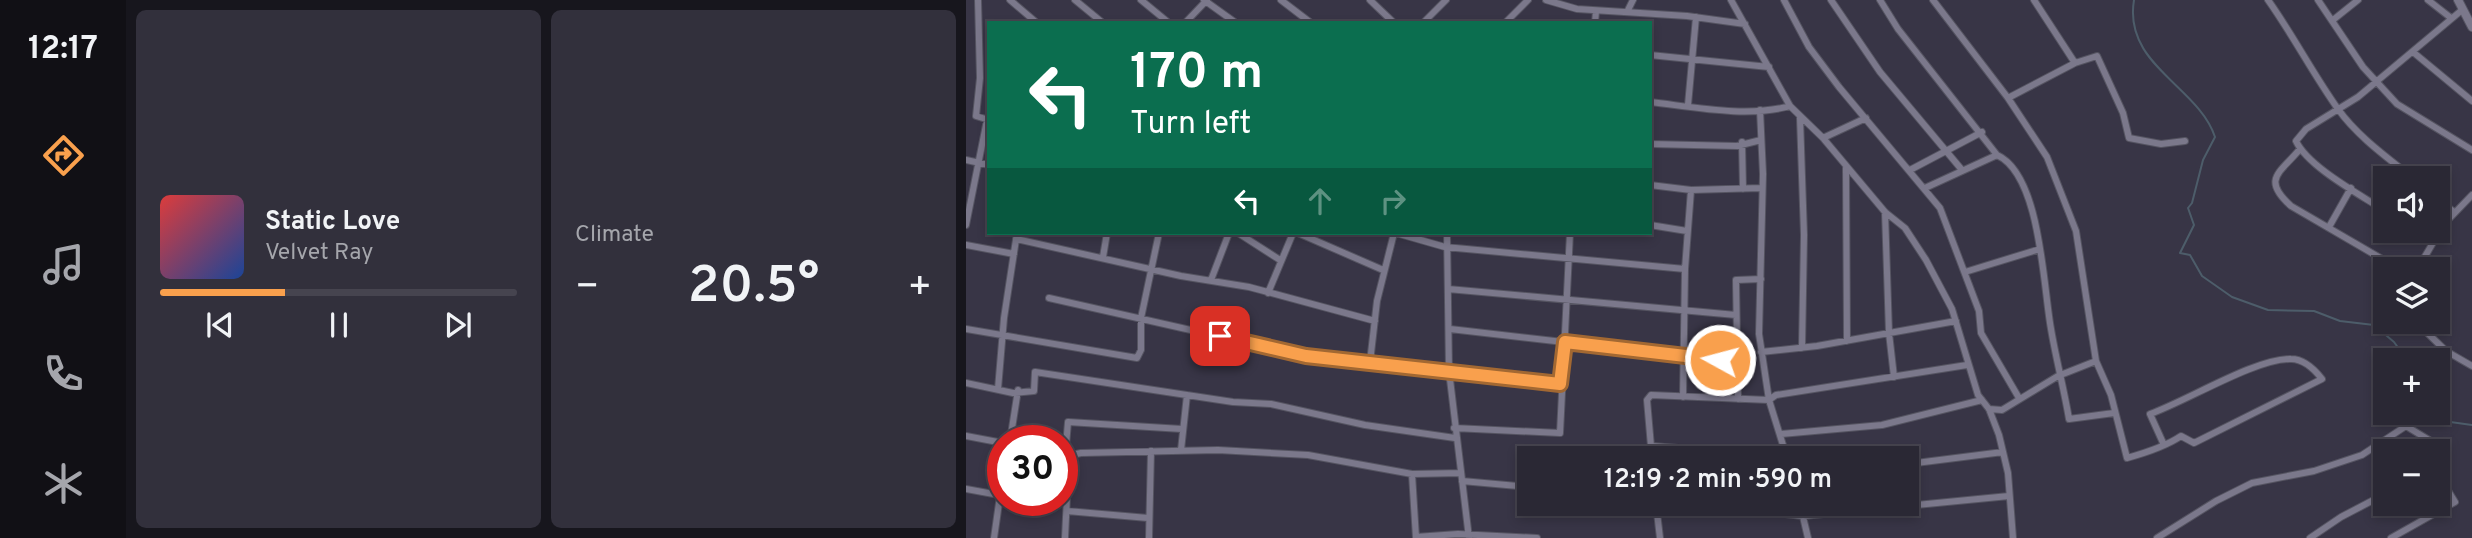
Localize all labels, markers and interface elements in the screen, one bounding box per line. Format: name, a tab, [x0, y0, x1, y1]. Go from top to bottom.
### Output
text: 12:17	[28, 30, 98, 70]
text: 170 m	[1130, 44, 1263, 106]
icon: left	[1015, 49, 1106, 140]
text: Turn left	[1130, 105, 1251, 145]
icon: directions	[39, 131, 88, 180]
map controls	[2373, 166, 2450, 516]
button: sound	[2373, 166, 2450, 243]
icon: left	[1228, 182, 1266, 220]
icon: ahead	[1301, 182, 1339, 220]
icon: right	[1374, 182, 1412, 220]
text: Static Love	[265, 206, 400, 239]
text: Climate	[575, 221, 654, 250]
text: Velvet Ray	[265, 239, 373, 268]
icon: music	[39, 240, 88, 289]
text: 20.5°	[688, 255, 819, 321]
button: layers	[2373, 257, 2450, 334]
text: −	[575, 264, 600, 313]
text: +	[907, 264, 932, 313]
icon: previous	[201, 306, 239, 344]
icon: pause	[320, 306, 358, 344]
icon: next	[439, 306, 477, 344]
pin	[1190, 306, 1250, 366]
icon: arrive	[1201, 317, 1239, 355]
position arrow	[1683, 323, 1757, 397]
button: +	[2373, 348, 2450, 425]
icon: phone	[39, 349, 88, 398]
speed limit sign: 30	[987, 425, 1078, 516]
button: −	[2373, 439, 2450, 516]
icon: climate	[39, 459, 88, 508]
text: 12:19 · 2 min · 590 m	[1604, 464, 1832, 497]

